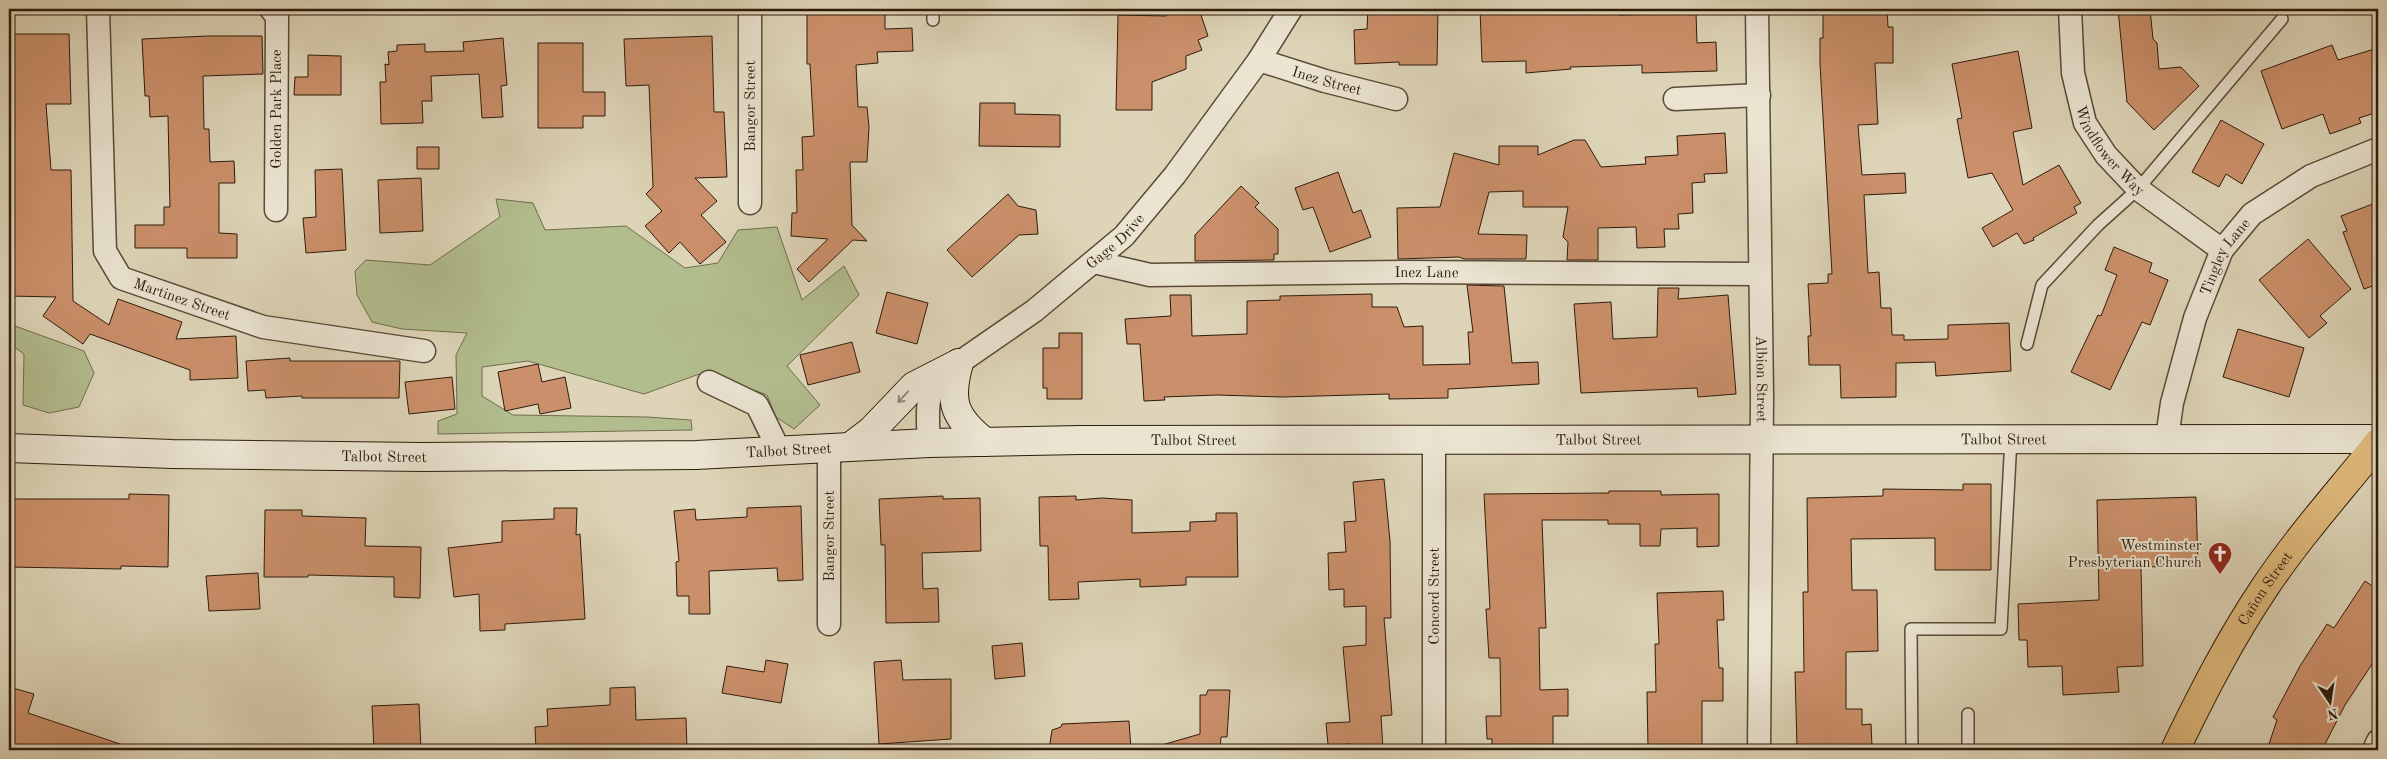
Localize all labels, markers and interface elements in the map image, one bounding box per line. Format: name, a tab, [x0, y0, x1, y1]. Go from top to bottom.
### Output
street label: Golden Park Place	[270, 49, 285, 169]
street label: Bangor Street	[744, 60, 759, 152]
street label: Inez Street	[1290, 65, 1363, 99]
street label: Windflower Way	[2072, 104, 2146, 200]
street label: Gage Drive	[1084, 212, 1148, 273]
street label: Tingley Lane	[2199, 216, 2254, 298]
street label: Inez Lane	[1394, 266, 1459, 281]
street label: Martinez Street	[131, 277, 232, 324]
street label: Albion Street	[1752, 335, 1768, 422]
one-way arrow	[897, 391, 909, 404]
street label: Talbot Street	[1961, 433, 2046, 448]
street label: Talbot Street	[1151, 434, 1236, 449]
street label: Talbot Street	[1556, 434, 1641, 449]
street label: Talbot Street	[746, 442, 832, 461]
street label: Talbot Street	[341, 450, 427, 466]
street label: Bangor Street	[823, 490, 838, 582]
place label: Westminster Presbyterian Church	[2067, 539, 2202, 571]
church icon: Westminster Presbyterian Church	[2207, 541, 2233, 575]
street label: Concord Street	[1428, 547, 1443, 645]
street label: Cañon Street	[2236, 550, 2296, 629]
north arrow	[2304, 676, 2354, 726]
text: N	[2326, 706, 2339, 722]

